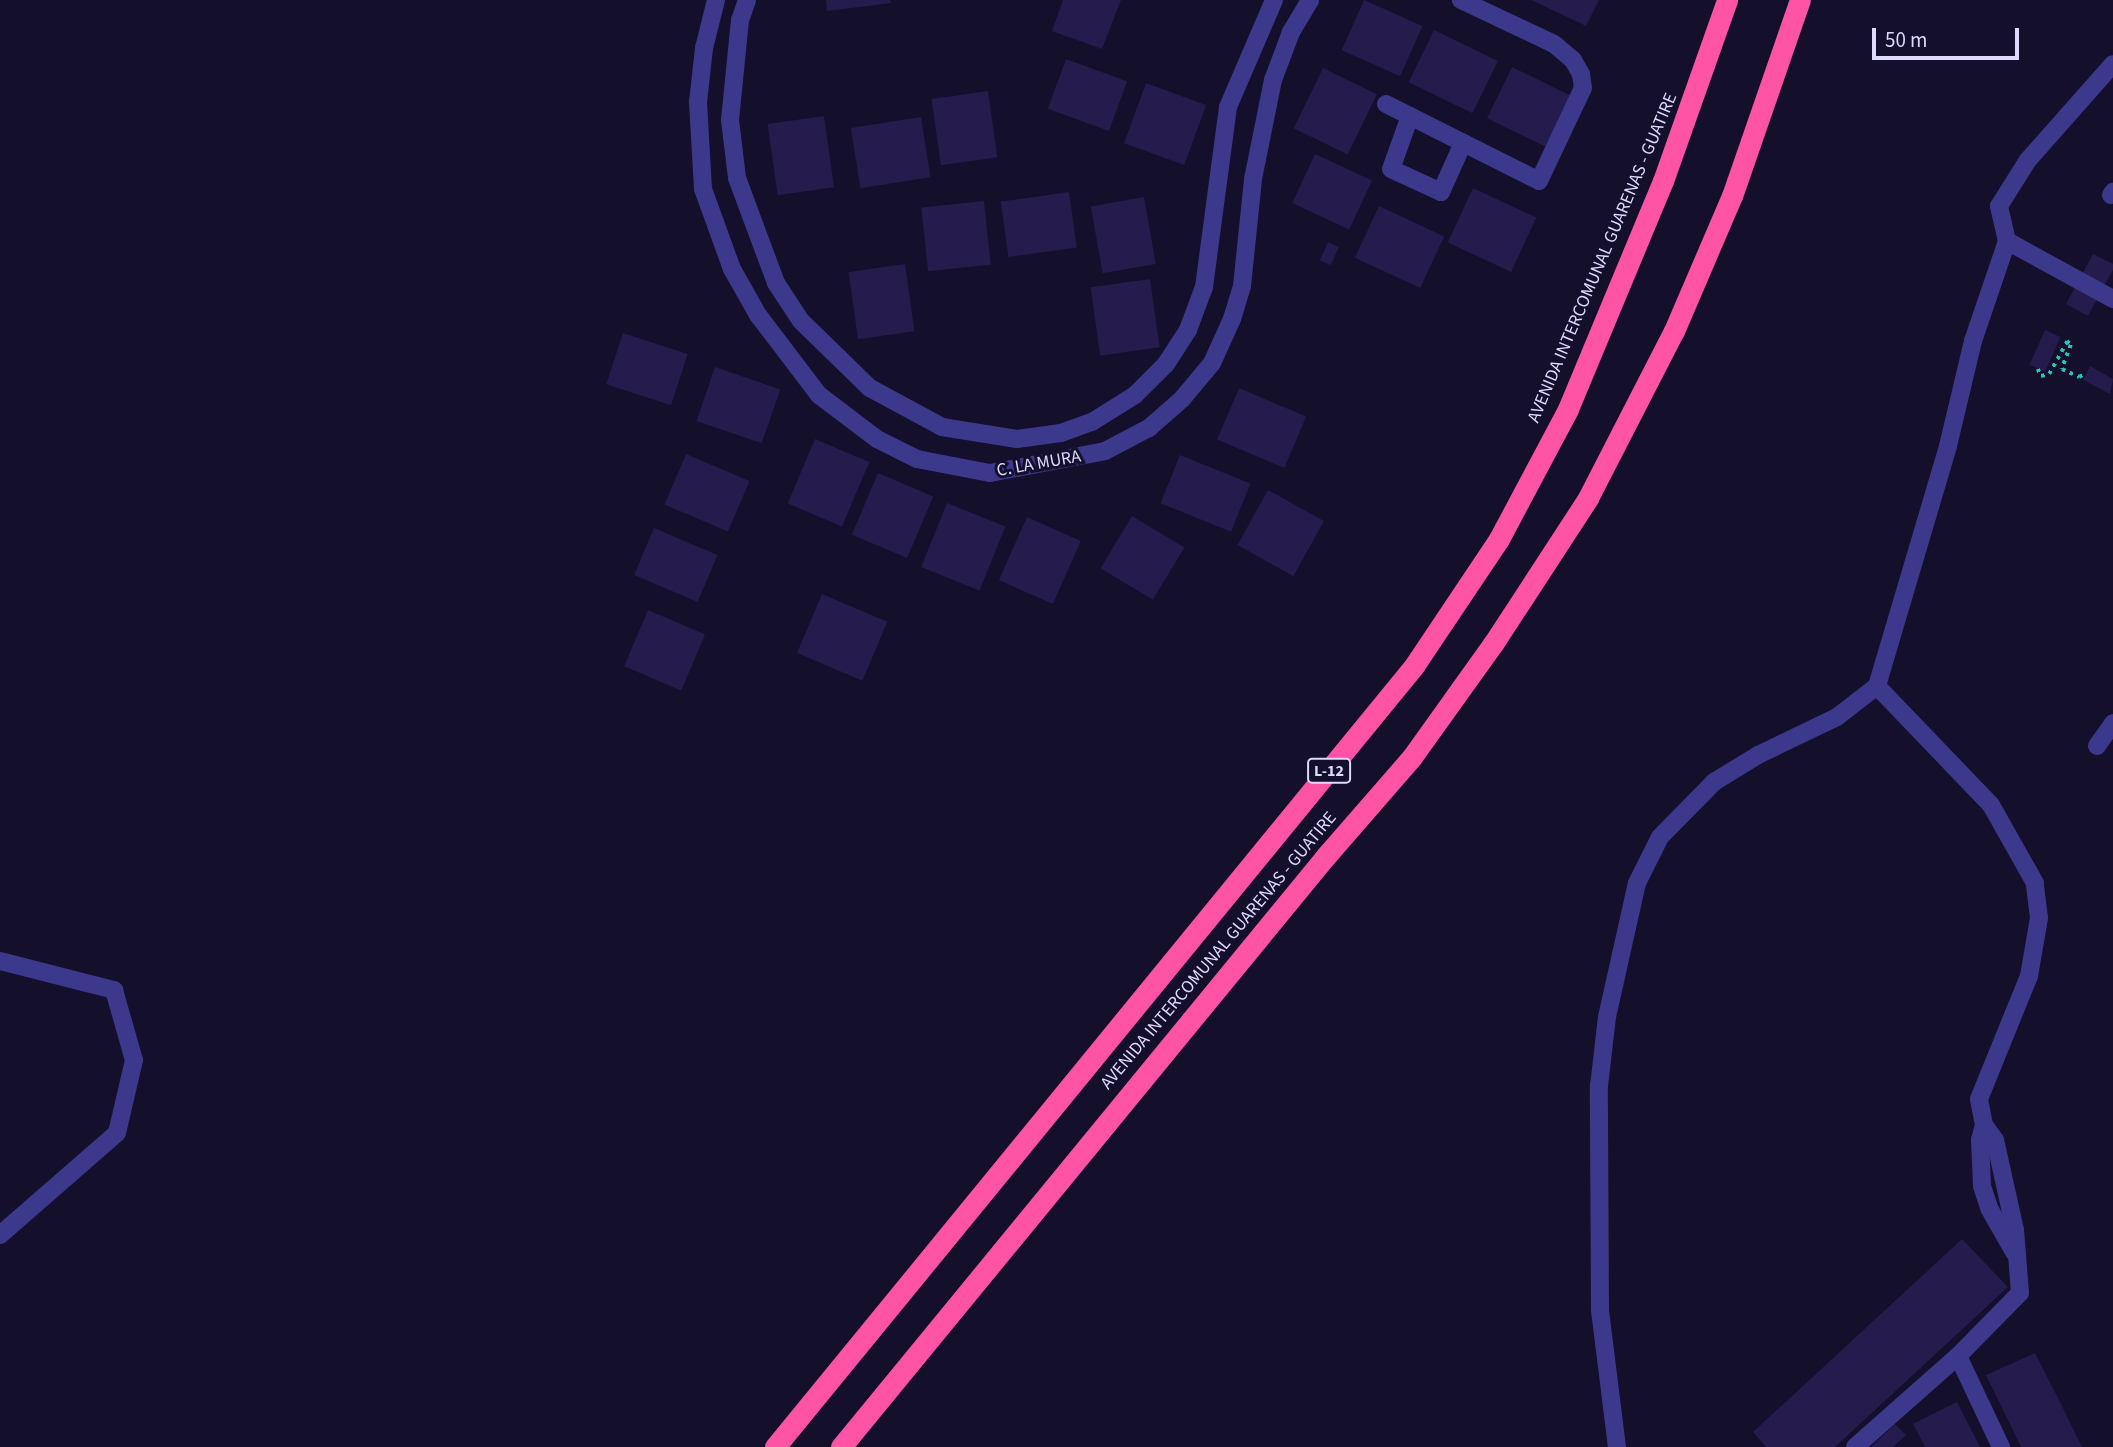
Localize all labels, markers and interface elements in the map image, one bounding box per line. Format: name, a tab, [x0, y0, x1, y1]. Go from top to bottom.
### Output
scale bar	[1875, 14, 2022, 58]
text: 50 m	[1885, 25, 1927, 55]
street label: AVENIDA INTERCOMUNAL GUARENAS - GUATIRE	[1524, 90, 1682, 426]
street label: C. LA MURA	[995, 446, 1083, 482]
road number: L-12	[1306, 758, 1352, 784]
street label: AVENIDA INTERCOMUNAL GUARENAS - GUATIRE	[1096, 808, 1342, 1094]

